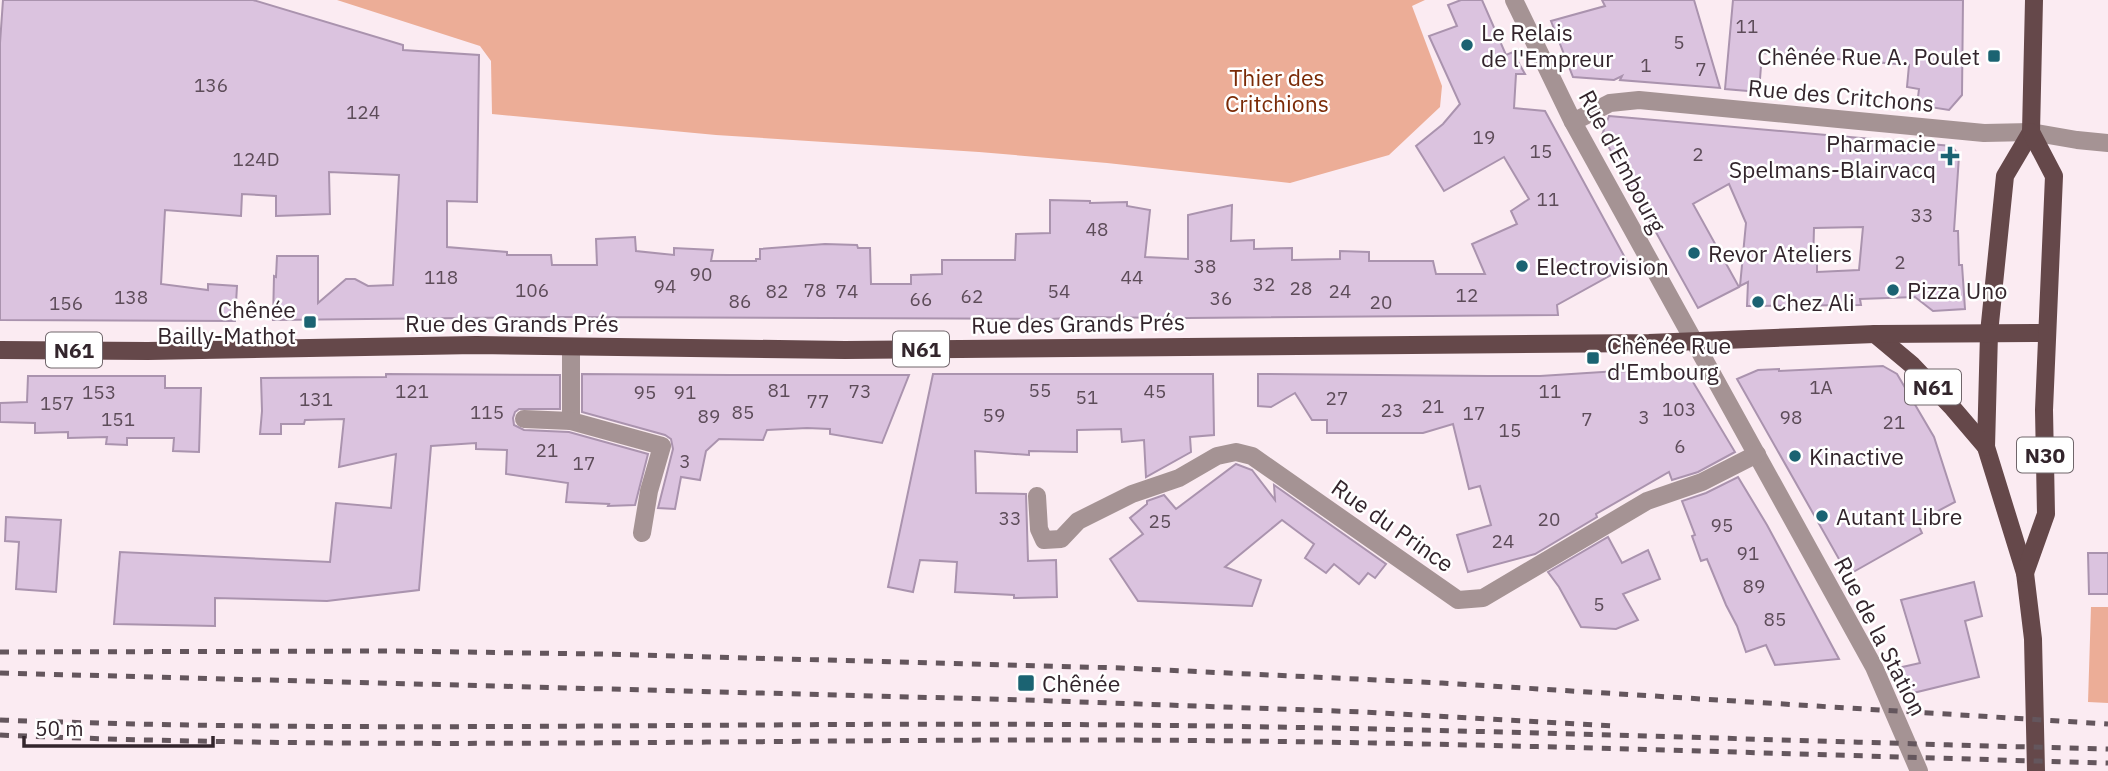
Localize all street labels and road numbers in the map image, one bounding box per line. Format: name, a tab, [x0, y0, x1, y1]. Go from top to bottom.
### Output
street label: Rue des Critchons	[1747, 72, 1935, 118]
street label: Rue d'Embourg	[1573, 84, 1673, 238]
street label: Rue des Grands Prés	[971, 306, 1185, 340]
street label: Rue des Grands Prés	[405, 308, 619, 338]
road number: N61	[46, 332, 102, 368]
road number: N61	[893, 332, 949, 366]
road number: N61	[1905, 370, 1961, 404]
road number: N30	[2017, 438, 2073, 472]
street label: Rue du Prince	[1326, 472, 1460, 578]
street label: Rue de la Station	[1828, 551, 1934, 721]

